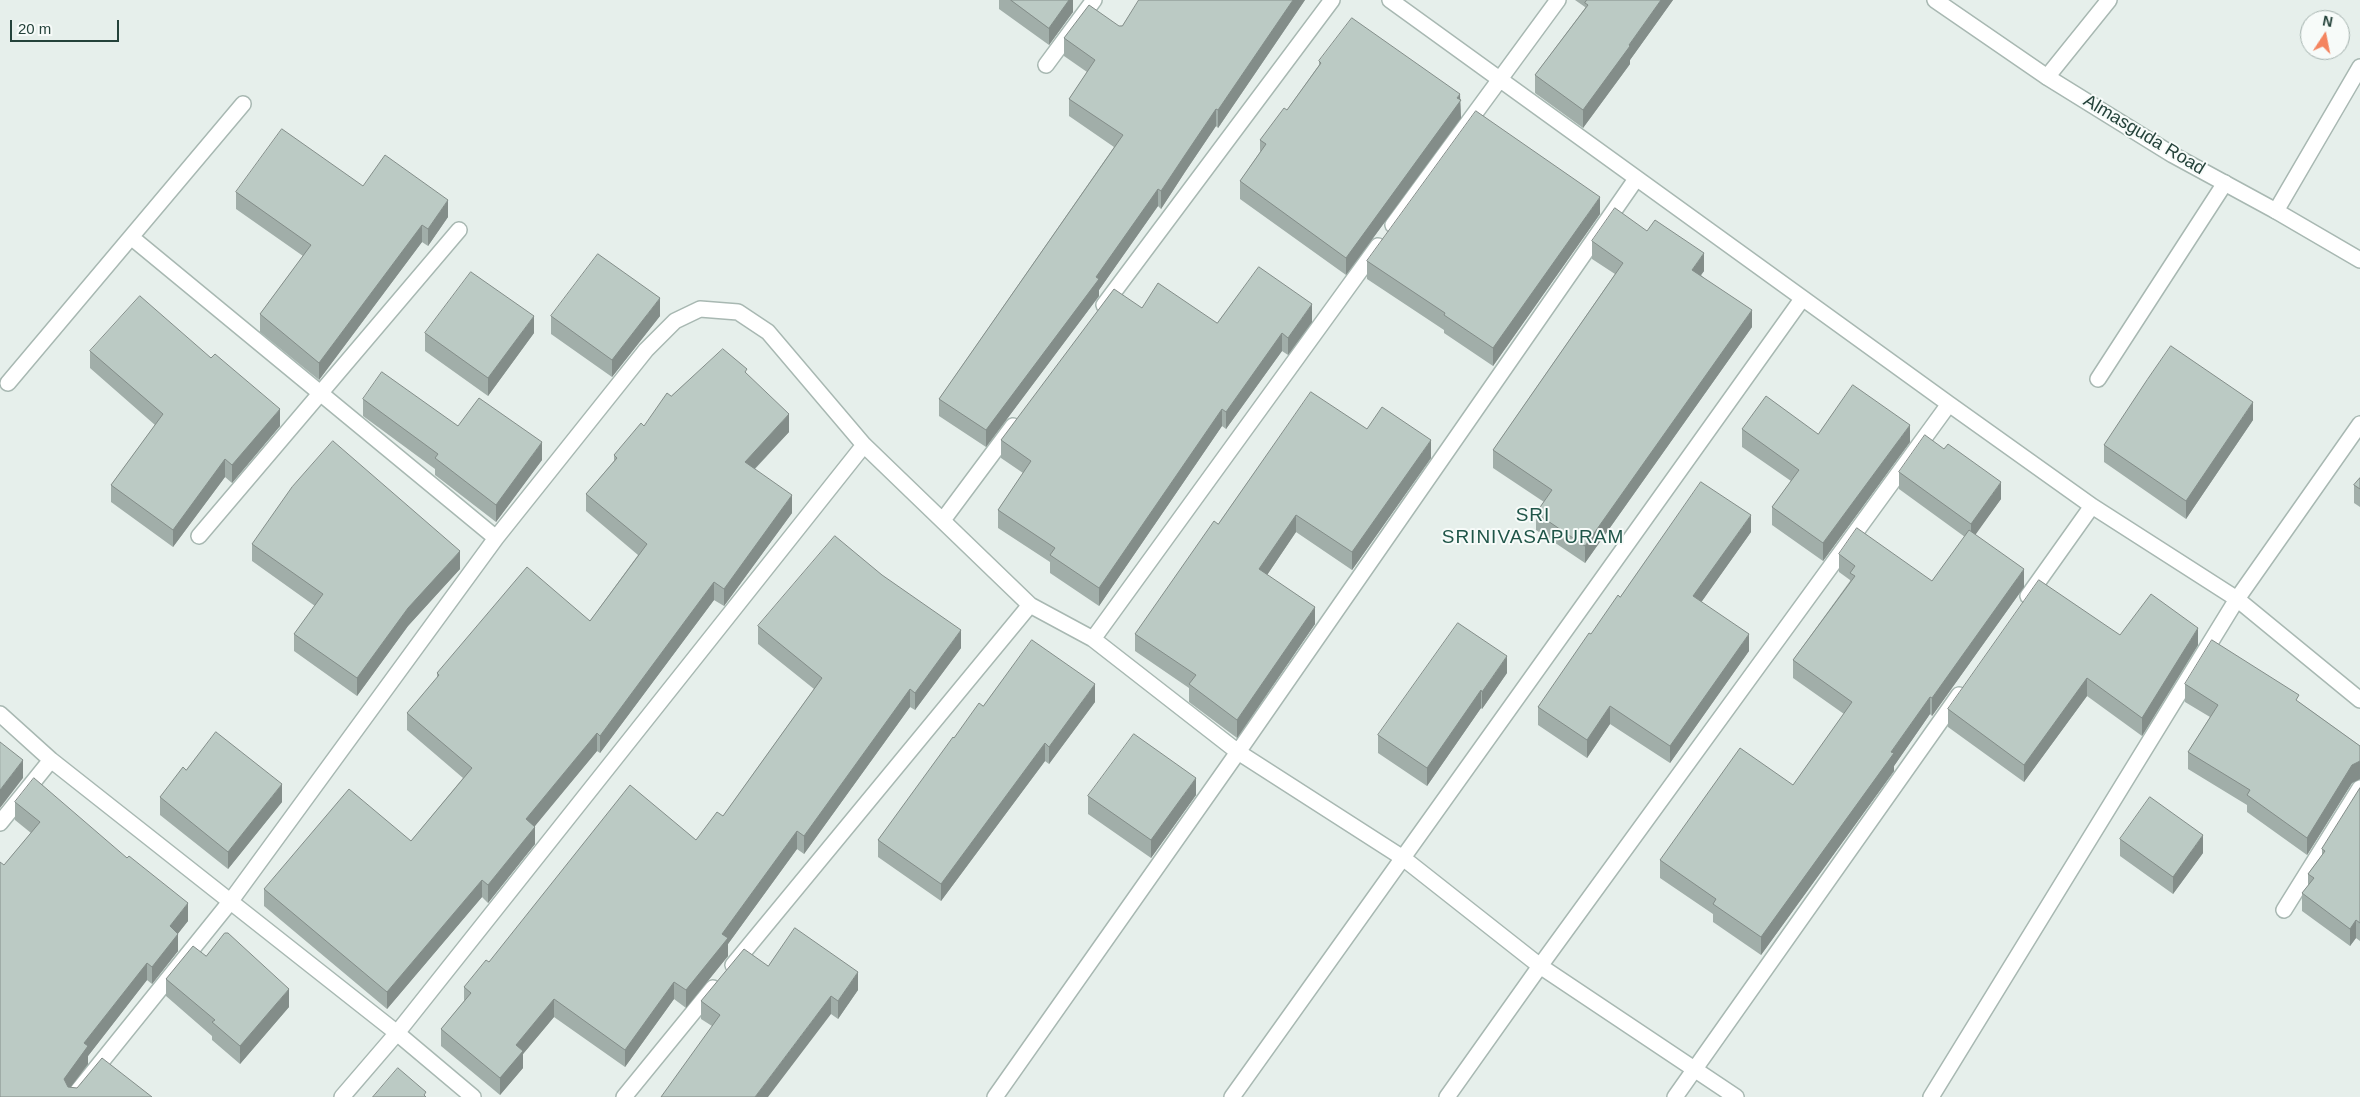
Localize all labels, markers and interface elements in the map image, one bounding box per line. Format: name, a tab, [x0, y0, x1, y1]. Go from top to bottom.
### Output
scale bar	[12, 10, 121, 42]
north arrow	[2300, 10, 2350, 60]
text: N	[2321, 12, 2334, 30]
text: 20 m	[18, 20, 51, 37]
street label: Almasguda Road	[2079, 90, 2209, 180]
district label: SRI SRINIVASAPURAM	[1440, 505, 1626, 549]

